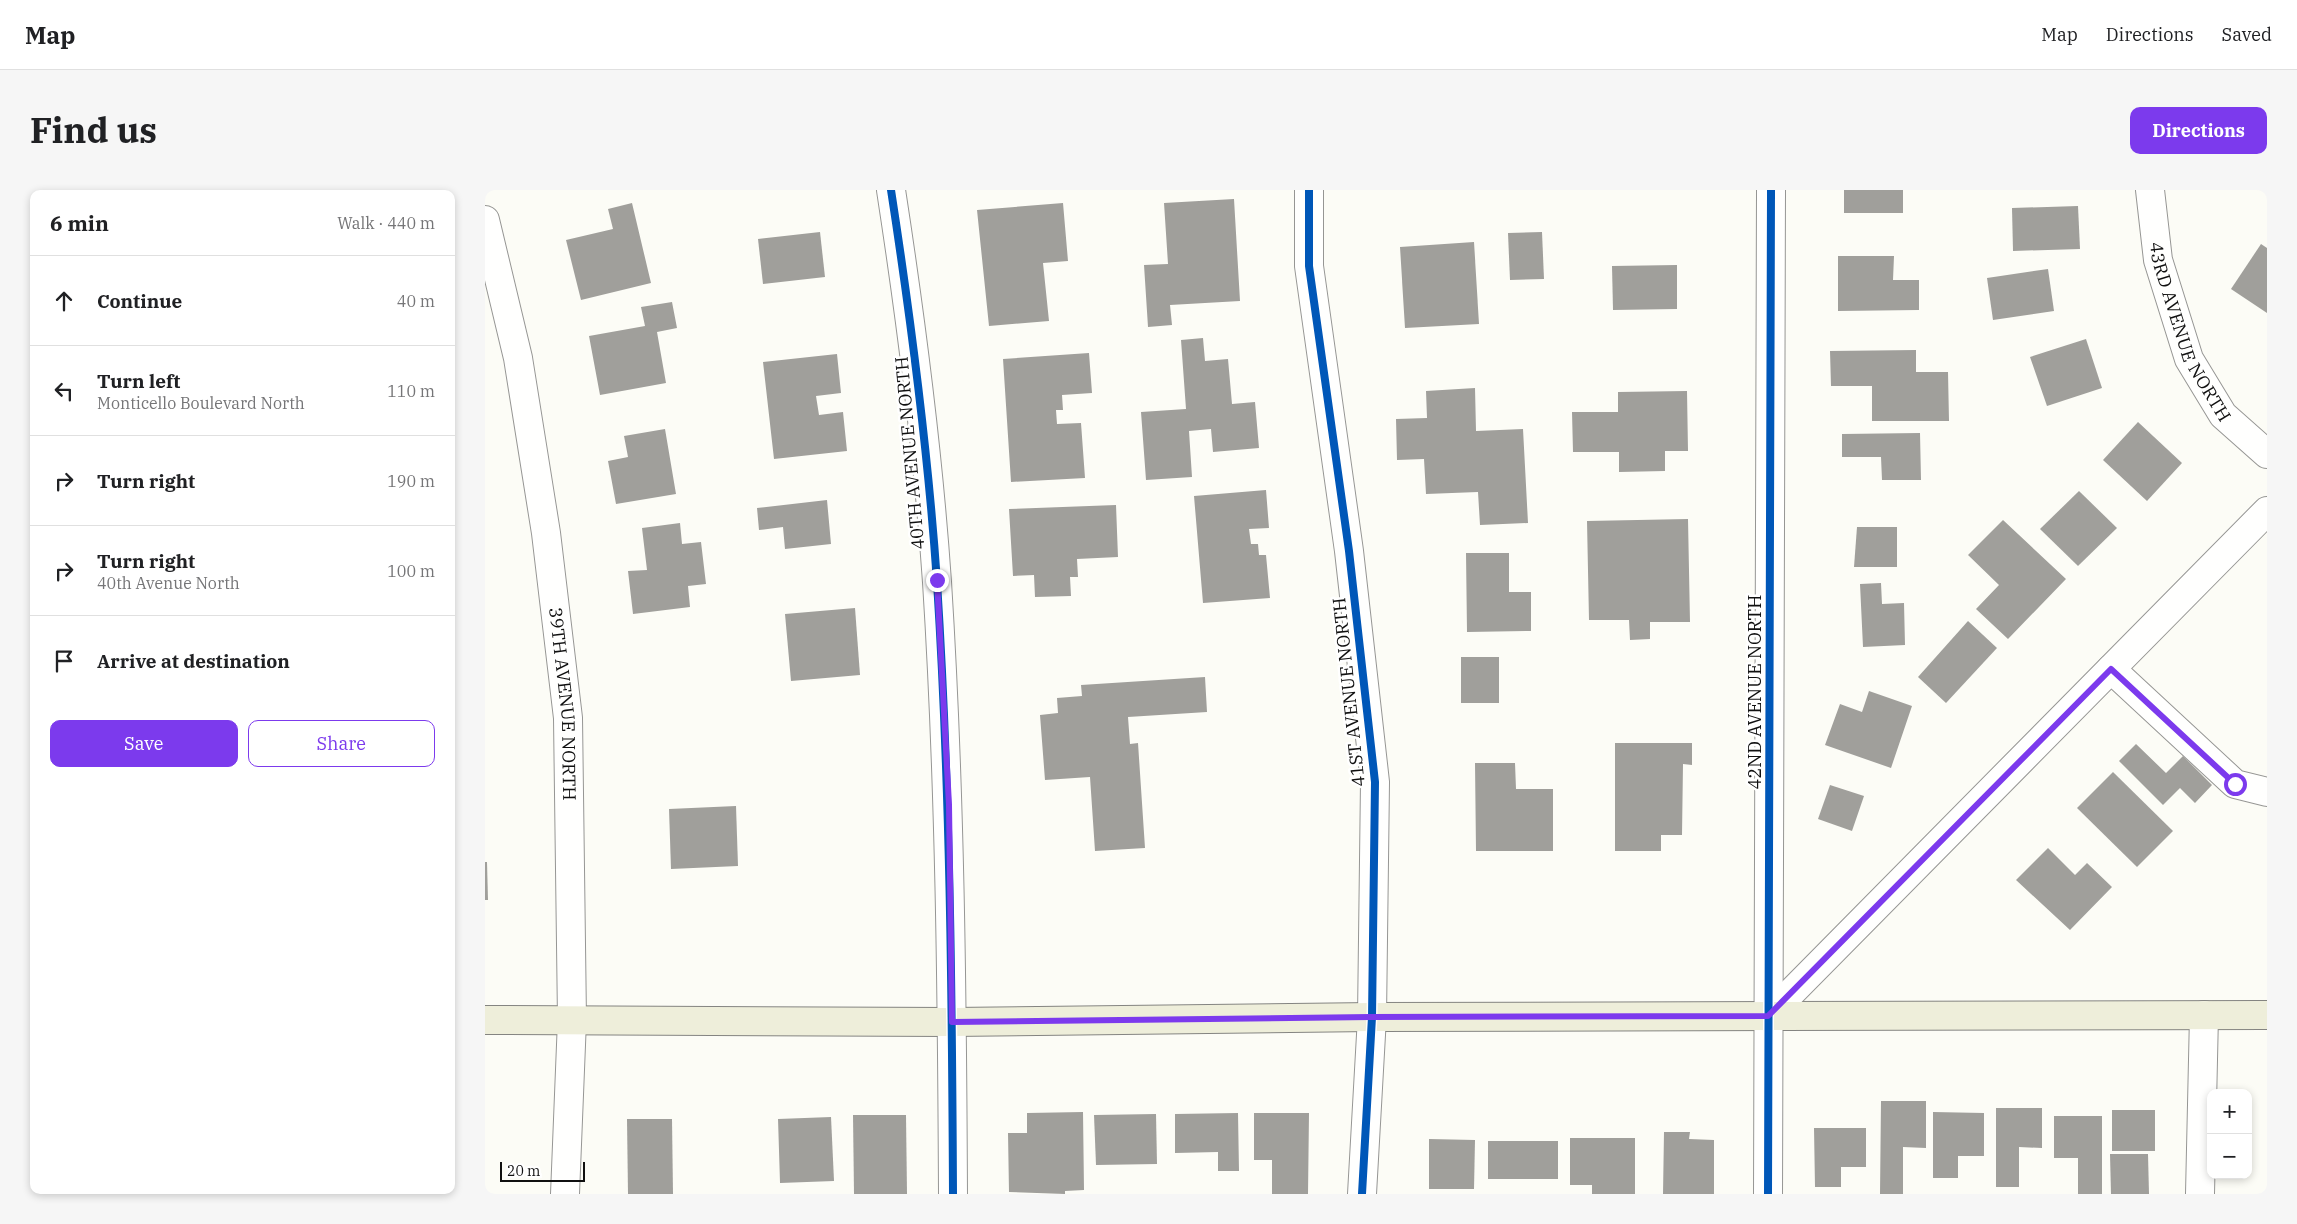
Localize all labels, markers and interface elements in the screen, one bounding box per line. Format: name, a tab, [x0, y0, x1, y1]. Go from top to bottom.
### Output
text: Map	[25, 19, 75, 51]
text: Map	[2041, 23, 2078, 46]
text: Directions	[2106, 23, 2194, 46]
text: Saved	[2222, 23, 2272, 46]
text: Find us	[30, 107, 157, 153]
button: Directions	[2130, 107, 2267, 154]
text: 6 min	[50, 209, 109, 237]
text: Walk · 440 m	[337, 213, 435, 233]
street label: 43RD AVENUE NORTH	[2145, 241, 2236, 426]
icon: ahead	[50, 287, 78, 315]
text: Continue	[97, 289, 182, 313]
text: 40 m	[397, 291, 435, 311]
street label: 40TH AVENUE NORTH	[890, 355, 929, 551]
text: Turn left	[97, 369, 180, 393]
icon: left	[50, 377, 78, 405]
text: 110 m	[387, 381, 435, 401]
text: Monticello Boulevard North	[97, 393, 305, 413]
icon: right	[50, 467, 78, 495]
text: Turn right	[97, 469, 195, 493]
text: 190 m	[387, 471, 435, 491]
text: Turn right	[97, 549, 195, 573]
icon: right	[50, 557, 78, 585]
text: 100 m	[387, 561, 435, 581]
route end	[926, 569, 949, 592]
text: 40th Avenue North	[97, 573, 240, 593]
street label: 42ND AVENUE NORTH	[1743, 595, 1766, 789]
street label: 41ST AVENUE NORTH	[1327, 596, 1370, 788]
street label: 39TH AVENUE NORTH	[544, 606, 581, 801]
icon: arrive	[50, 647, 78, 675]
text: Arrive at destination	[97, 649, 290, 673]
button: Save	[50, 720, 238, 767]
button: Share	[248, 720, 435, 767]
route start	[2224, 773, 2247, 796]
map controls	[2207, 1089, 2252, 1179]
button: +	[2207, 1089, 2252, 1134]
button: −	[2207, 1134, 2252, 1179]
scale bar	[500, 1159, 585, 1182]
text: 20 m	[507, 1162, 540, 1180]

